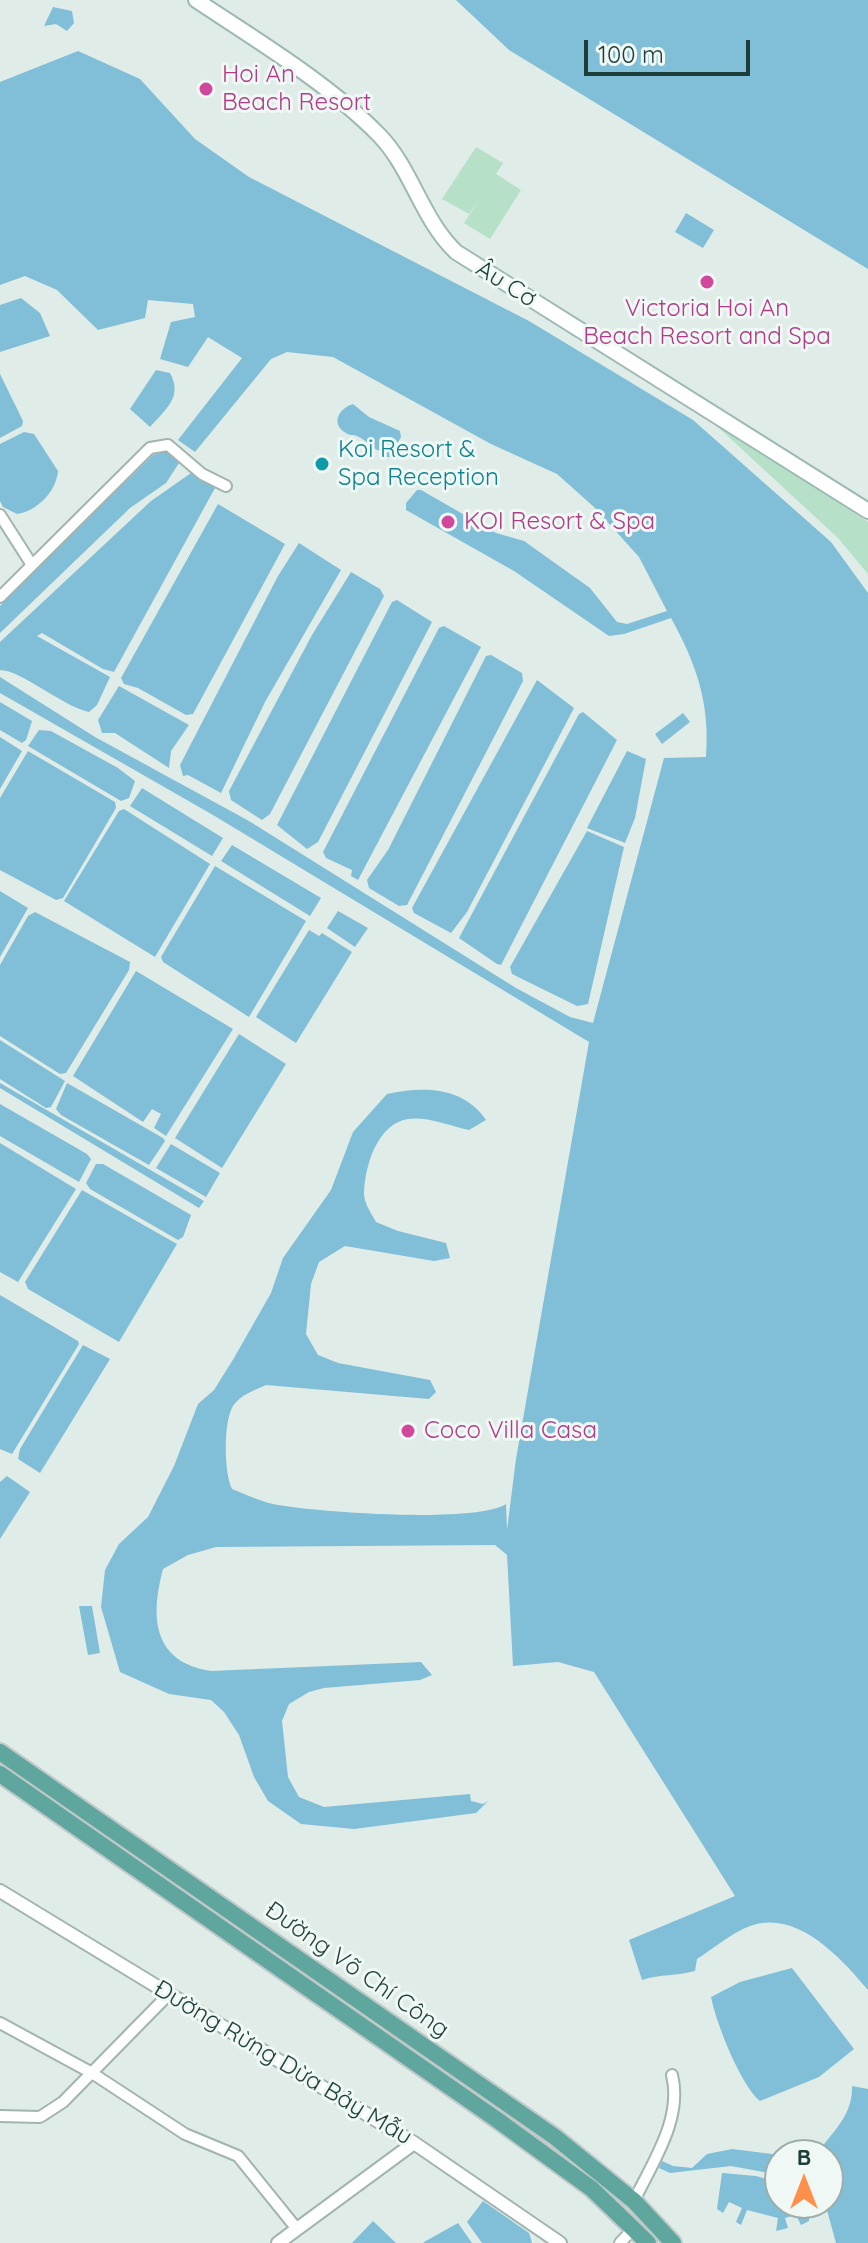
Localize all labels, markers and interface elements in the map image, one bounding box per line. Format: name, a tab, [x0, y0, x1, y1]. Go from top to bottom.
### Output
scale bar	[588, 24, 754, 74]
text: 100 m	[598, 39, 664, 69]
place label: Hoi An Beach Resort	[222, 61, 371, 117]
marker: Hoi An Beach Resort	[197, 80, 215, 98]
street label: Âu Cơ	[470, 254, 542, 314]
marker: Victoria Hoi An Beach Resort and Spa	[698, 273, 716, 291]
place label: Victoria Hoi An Beach Resort and Spa	[583, 295, 831, 351]
place label: Koi Resort & Spa Reception	[338, 436, 499, 492]
marker: Koi Resort & Spa Reception	[313, 455, 331, 473]
place label: KOI Resort & Spa	[464, 508, 655, 536]
marker: KOI Resort & Spa	[439, 513, 457, 531]
place label: Coco Villa Casa	[424, 1417, 597, 1445]
marker: Coco Villa Casa	[399, 1422, 417, 1440]
street label: Đường Võ Chí Công	[260, 1896, 454, 2044]
street label: Đường Rừng Dừa Bảy Mẫu	[149, 1974, 417, 2152]
north arrow	[764, 2139, 844, 2219]
text: B	[797, 2143, 811, 2171]

